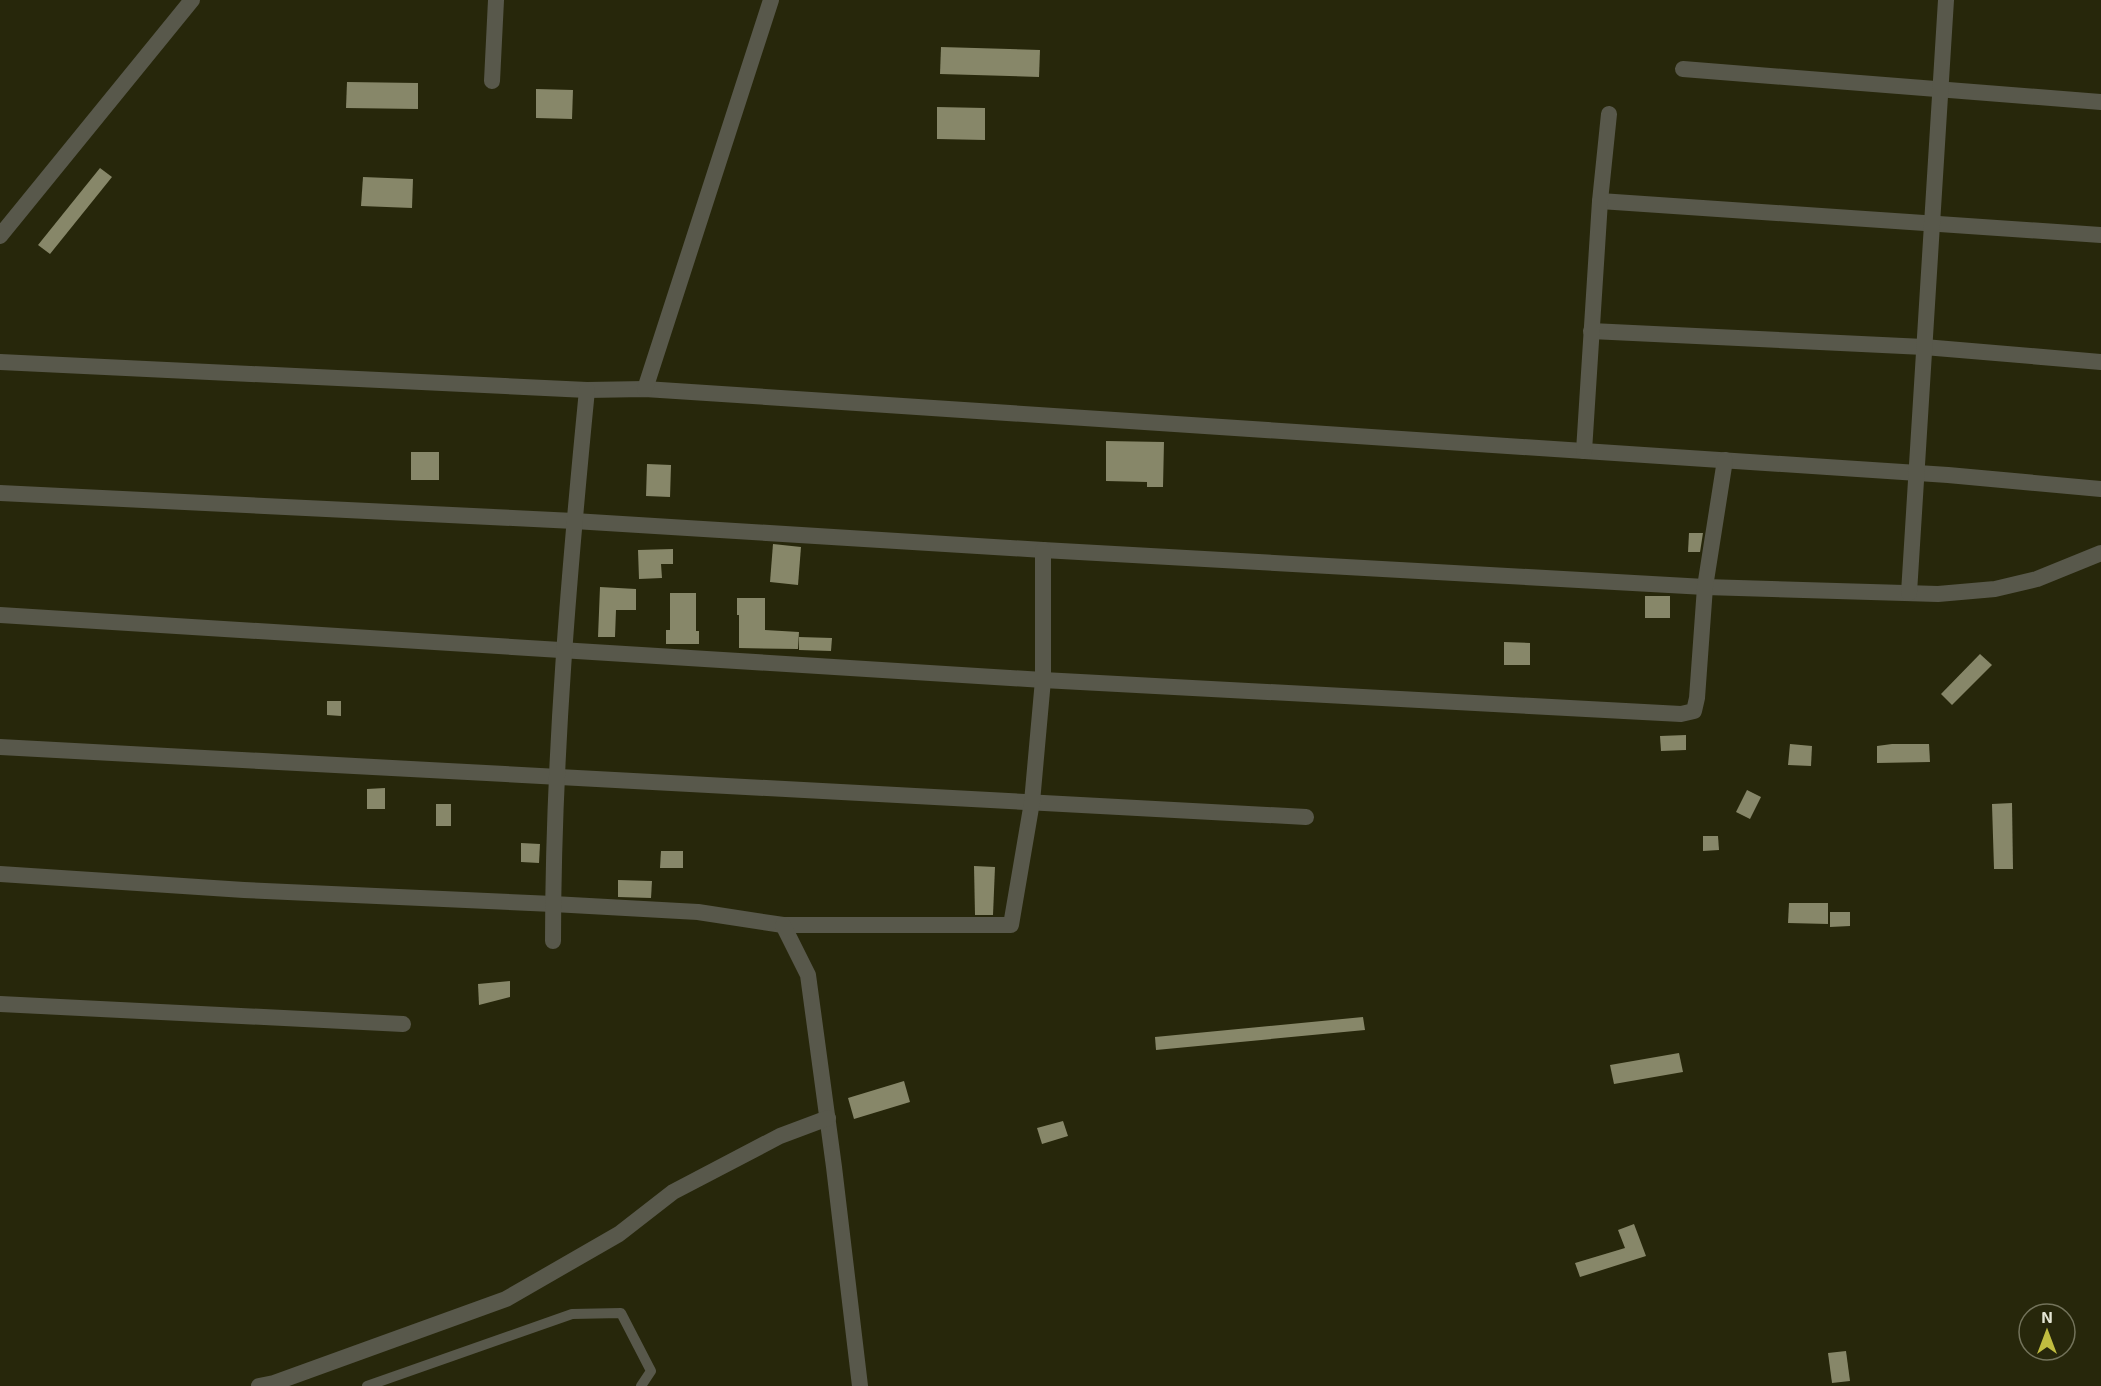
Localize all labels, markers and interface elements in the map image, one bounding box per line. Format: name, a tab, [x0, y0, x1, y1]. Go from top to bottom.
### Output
north arrow	[2017, 1302, 2077, 1362]
text: N	[2041, 1307, 2053, 1326]

